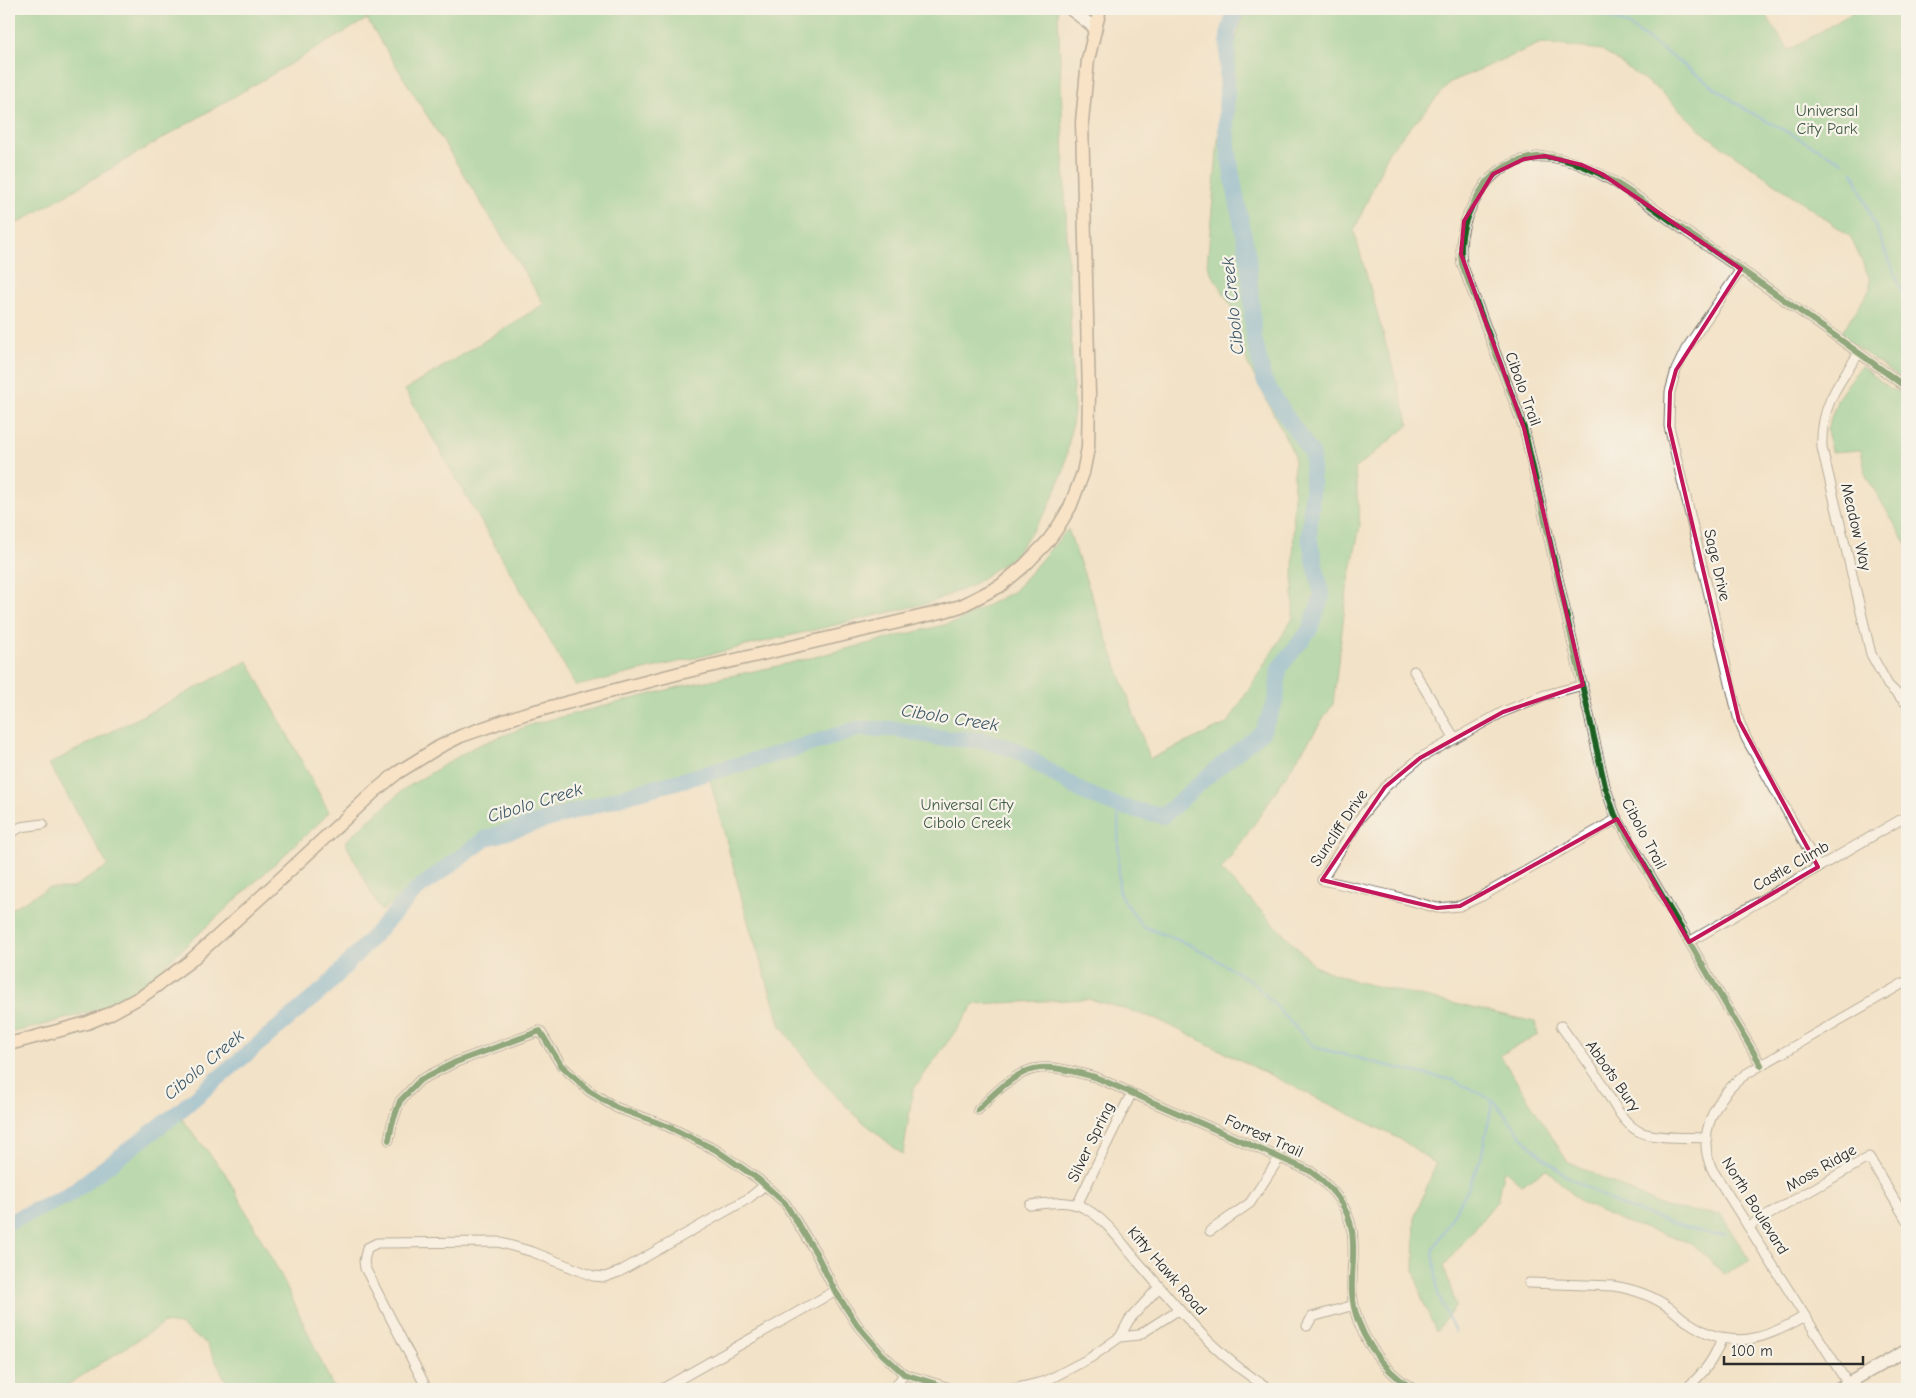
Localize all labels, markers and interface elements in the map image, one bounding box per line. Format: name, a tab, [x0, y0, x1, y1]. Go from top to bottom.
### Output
park label: Universal City Park	[1796, 102, 1858, 138]
water label: Cibolo Creek	[1217, 256, 1249, 356]
street label: Cibolo Trail	[1501, 349, 1545, 429]
street label: Meadow Way	[1837, 481, 1875, 573]
street label: Sage Drive	[1700, 527, 1734, 603]
water label: Cibolo Creek	[900, 700, 1000, 736]
water label: Cibolo Creek	[485, 779, 585, 827]
street label: Suncliff Drive	[1307, 786, 1371, 870]
park label: Universal City Cibolo Creek	[920, 796, 1014, 832]
street label: Cibolo Trail	[1618, 796, 1670, 872]
street label: Castle Climb	[1750, 837, 1832, 895]
water label: Cibolo Creek	[160, 1025, 249, 1105]
street label: Abbots Bury	[1582, 1037, 1645, 1116]
street label: Silver Spring	[1064, 1099, 1118, 1185]
street label: Forrest Trail	[1222, 1111, 1306, 1161]
street label: Moss Ridge	[1782, 1141, 1860, 1195]
street label: North Boulevard	[1718, 1154, 1792, 1258]
street label: Kitty Hawk Road	[1124, 1223, 1210, 1319]
scale bar	[1724, 1333, 1862, 1365]
text: 100 m	[1731, 1342, 1773, 1360]

